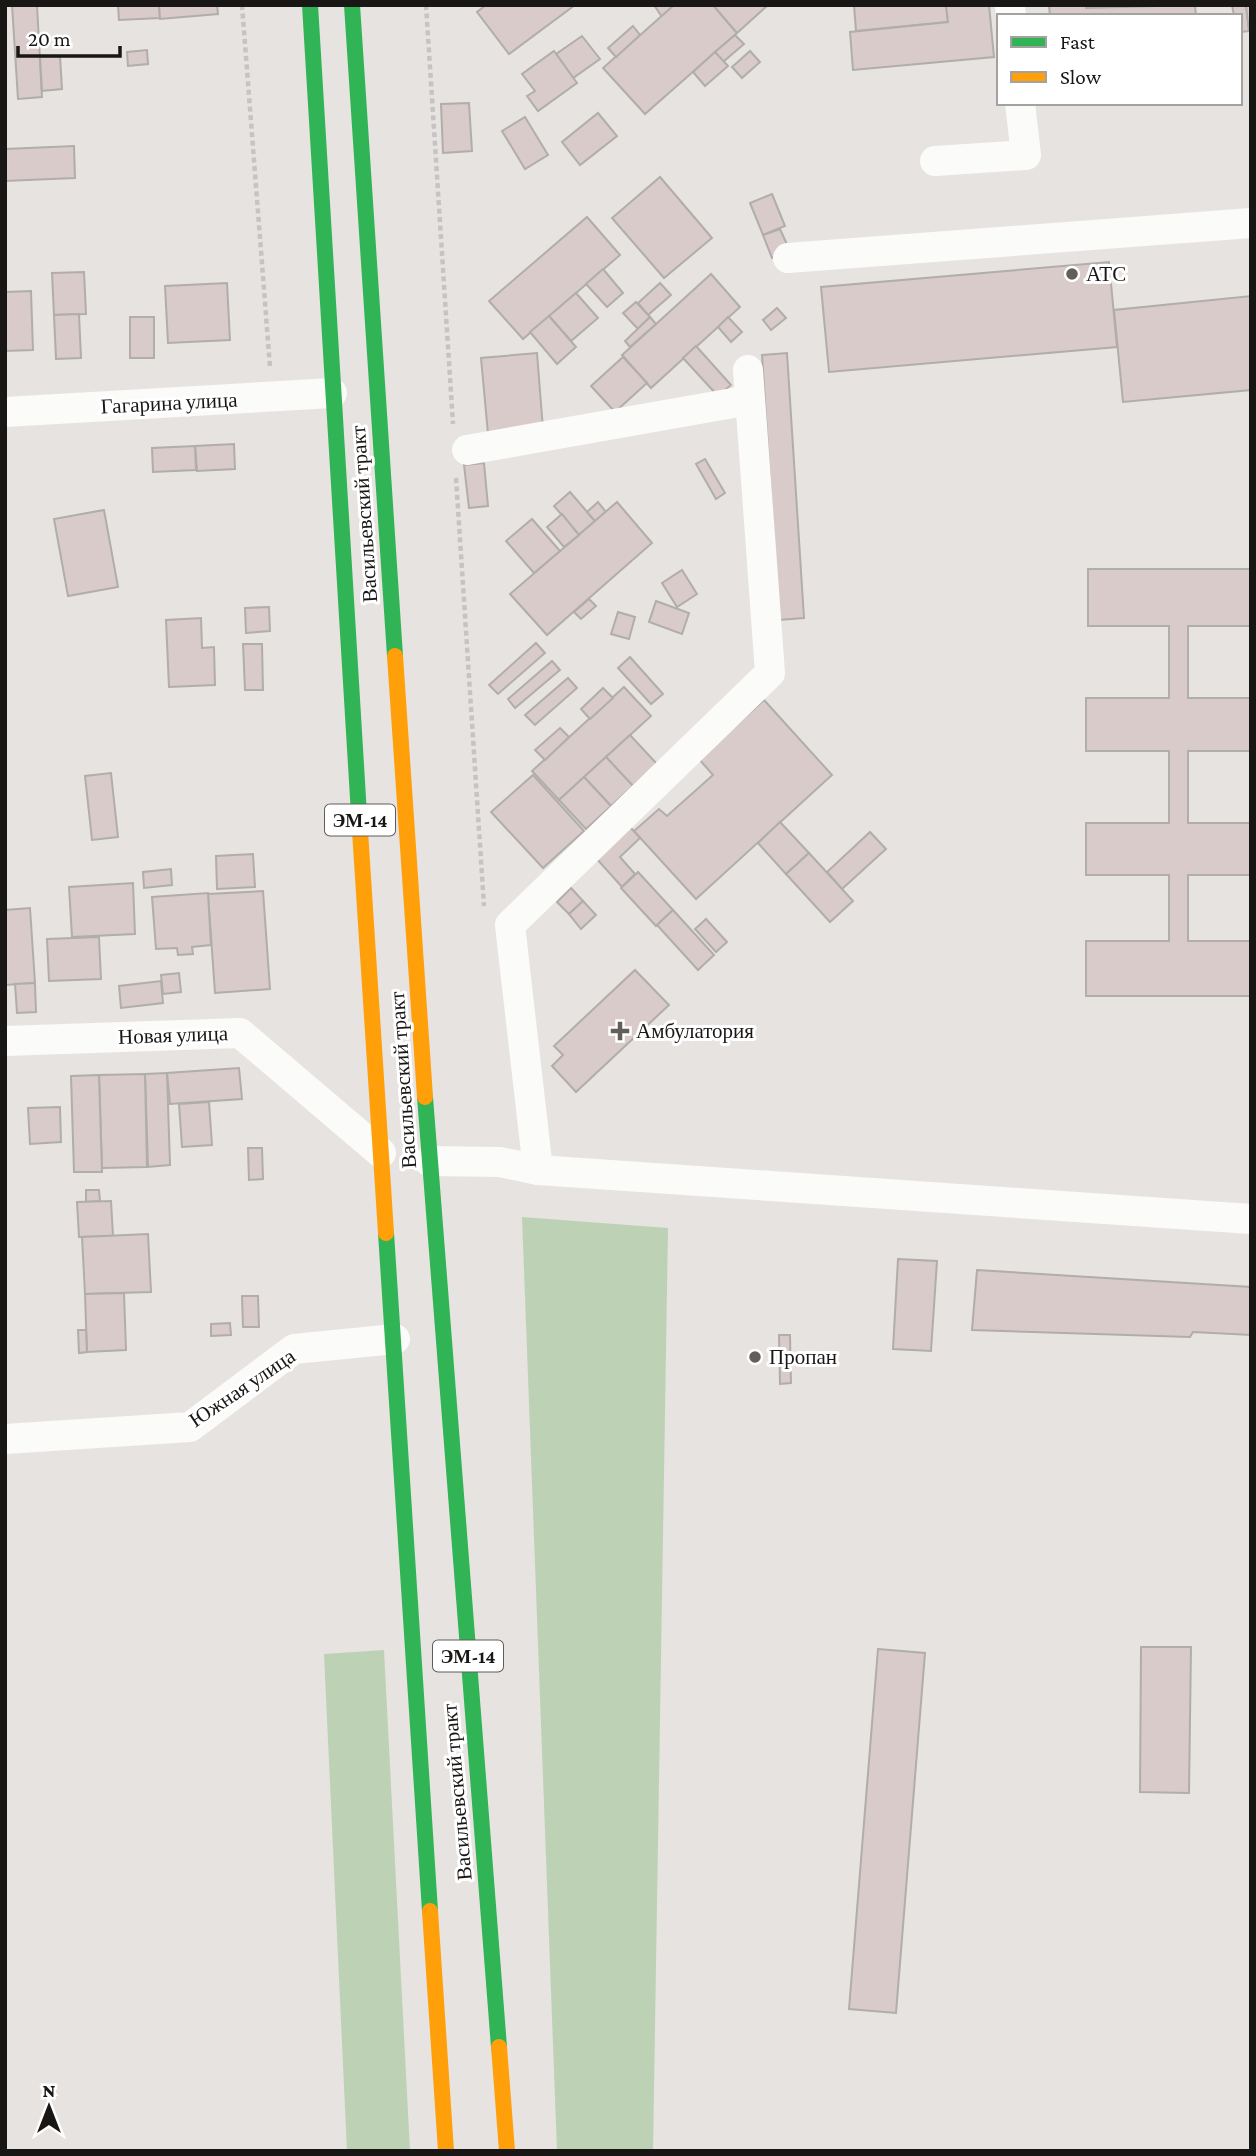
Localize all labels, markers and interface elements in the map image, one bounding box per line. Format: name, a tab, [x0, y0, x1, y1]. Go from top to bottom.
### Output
scale bar	[18, 14, 119, 58]
legend	[997, 14, 1242, 105]
text: 20 m	[28, 27, 71, 51]
text: Fast	[1060, 30, 1096, 54]
text: Slow	[1060, 65, 1102, 89]
place label: АТС	[1086, 262, 1126, 286]
marker: АТС	[1064, 266, 1080, 282]
street label: Гагарина улица	[100, 387, 239, 419]
street label: Васильевский тракт	[346, 425, 382, 603]
road number: ЭМ-14	[325, 804, 395, 835]
street label: Васильевский тракт	[385, 991, 421, 1169]
place label: Амбулатория	[636, 1019, 754, 1043]
street label: Новая улица	[118, 1021, 229, 1049]
marker: Амбулатория	[610, 1021, 630, 1041]
street label: Южная улица	[185, 1343, 300, 1432]
place label: Пропан	[769, 1345, 837, 1369]
marker: Пропан	[747, 1349, 763, 1365]
road number: ЭМ-14	[433, 1640, 503, 1672]
street label: Васильевский тракт	[437, 1703, 477, 1881]
north arrow	[14, 2072, 84, 2142]
text: N	[43, 2080, 56, 2101]

